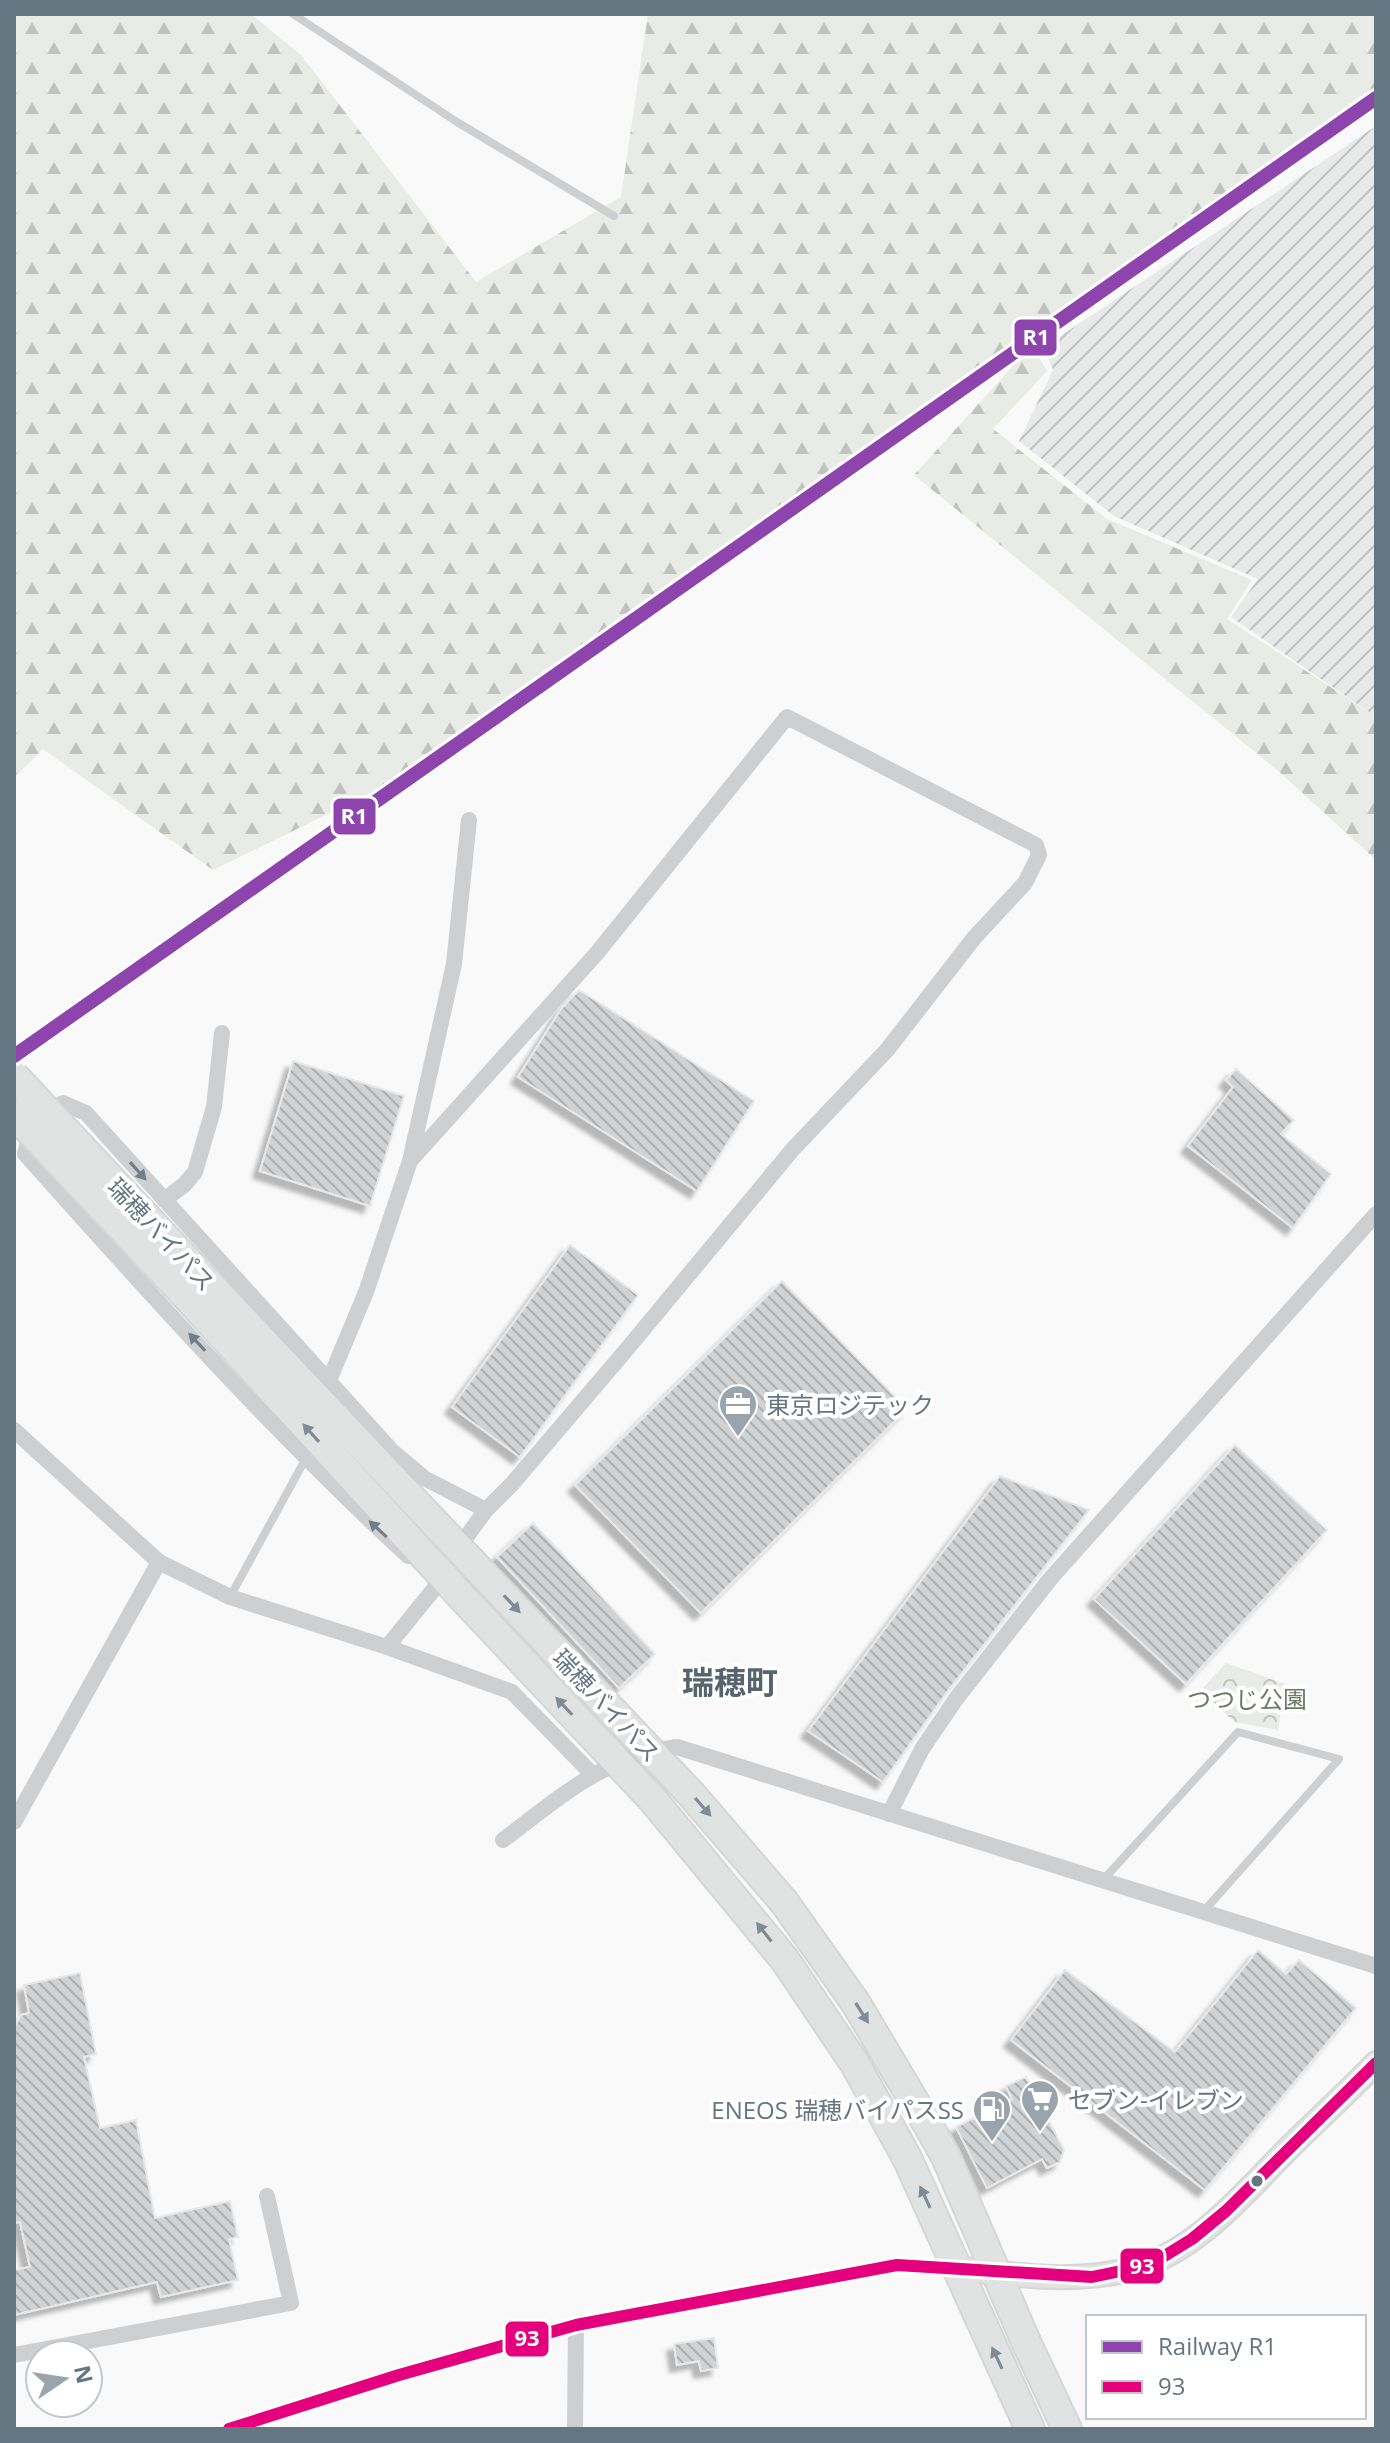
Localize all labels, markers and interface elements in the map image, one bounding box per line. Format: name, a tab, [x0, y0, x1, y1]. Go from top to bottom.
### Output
line badge: R1	[1013, 318, 1058, 357]
text: R1	[1022, 321, 1050, 351]
line badge: R1	[332, 797, 377, 836]
text: R1	[340, 800, 368, 830]
one-way arrow	[129, 1162, 147, 1181]
street label: 瑞穂バイパス	[101, 1170, 223, 1298]
one-way arrow	[189, 1333, 207, 1352]
office icon: 東京ロジテック	[717, 1383, 759, 1438]
place label: 東京ロジテック	[766, 1388, 934, 1421]
one-way arrow	[303, 1424, 321, 1443]
one-way arrow	[369, 1520, 388, 1538]
one-way arrow	[502, 1594, 521, 1613]
street label: 瑞穂バイパス	[546, 1641, 668, 1769]
district label: 瑞穂町	[682, 1660, 778, 1703]
park label: つつじ公園	[1187, 1682, 1307, 1715]
one-way arrow	[556, 1697, 574, 1716]
one-way arrow	[694, 1797, 711, 1817]
one-way arrow	[756, 1922, 772, 1942]
one-way arrow	[854, 2002, 868, 2024]
supermarket icon: セブン-イレブン	[1019, 2078, 1061, 2133]
place label: セブン-イレブン	[1068, 2083, 1244, 2116]
fuel station icon: ENEOS 瑞穂バイパスSS	[971, 2088, 1013, 2143]
place label: ENEOS 瑞穂バイパスSS	[711, 2093, 964, 2126]
unlabelled marker	[1249, 2173, 1265, 2189]
one-way arrow	[918, 2185, 932, 2208]
line badge: 93	[1119, 2247, 1165, 2285]
text: 93	[1129, 2250, 1155, 2280]
legend	[1086, 2315, 1366, 2419]
line badge: 93	[504, 2320, 550, 2358]
text: 93	[514, 2322, 540, 2352]
text: Railway R1	[1158, 2329, 1277, 2362]
north arrow	[24, 2339, 104, 2419]
one-way arrow	[990, 2346, 1004, 2370]
text: N	[68, 2362, 101, 2386]
text: 93	[1158, 2369, 1185, 2402]

